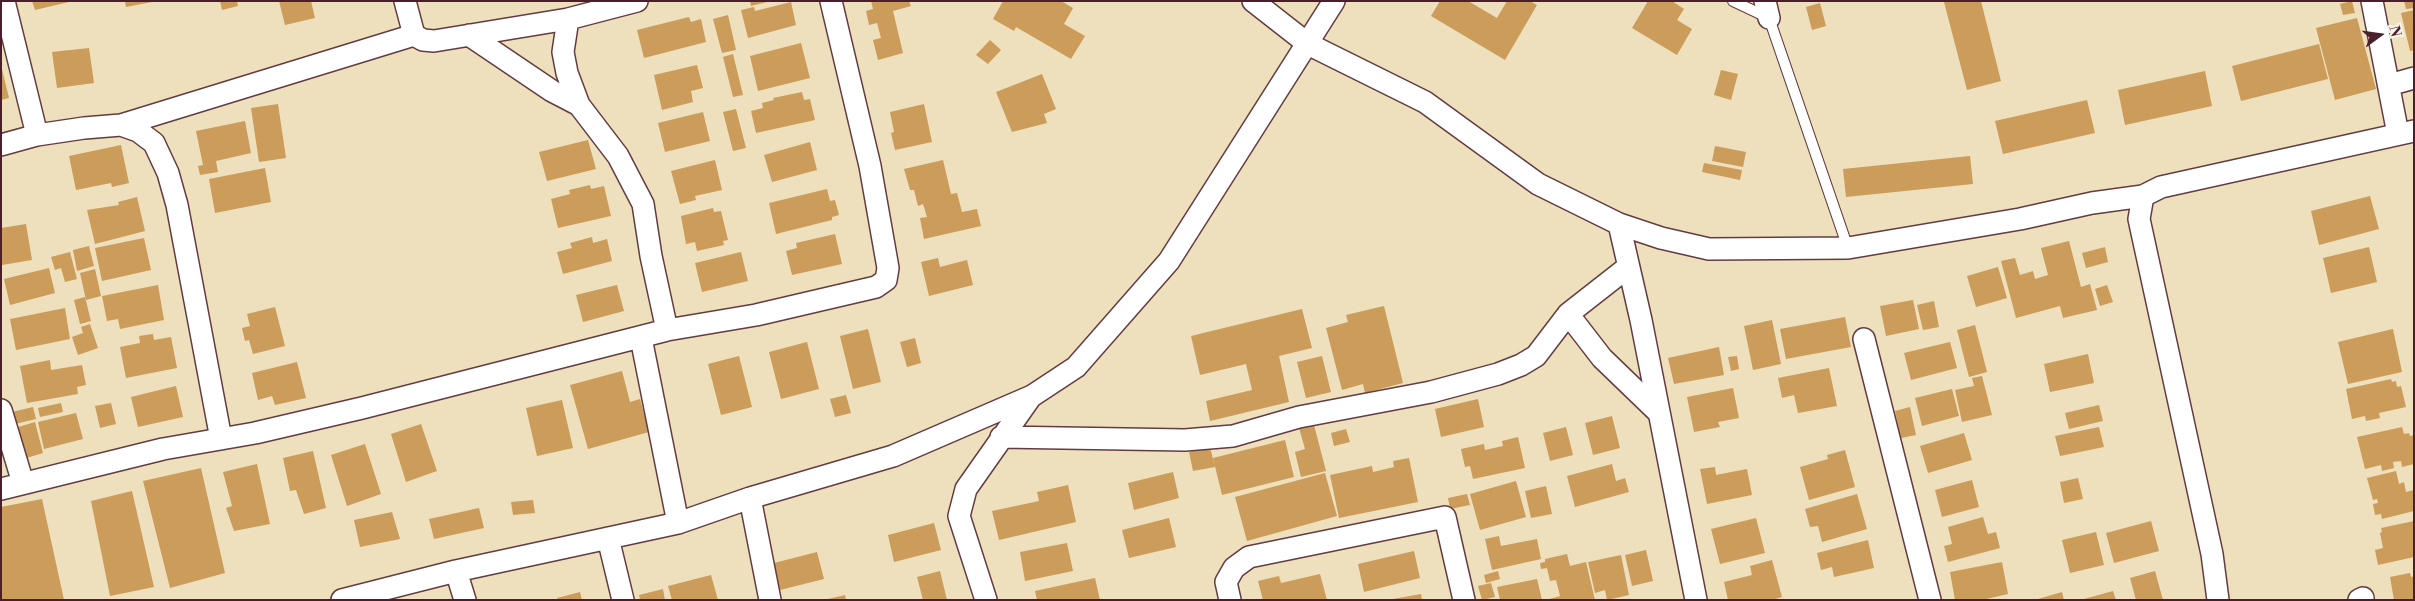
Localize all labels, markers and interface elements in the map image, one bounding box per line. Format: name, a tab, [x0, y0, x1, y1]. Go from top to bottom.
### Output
north arrow	[2355, 10, 2405, 60]
text: N	[2384, 24, 2405, 39]

